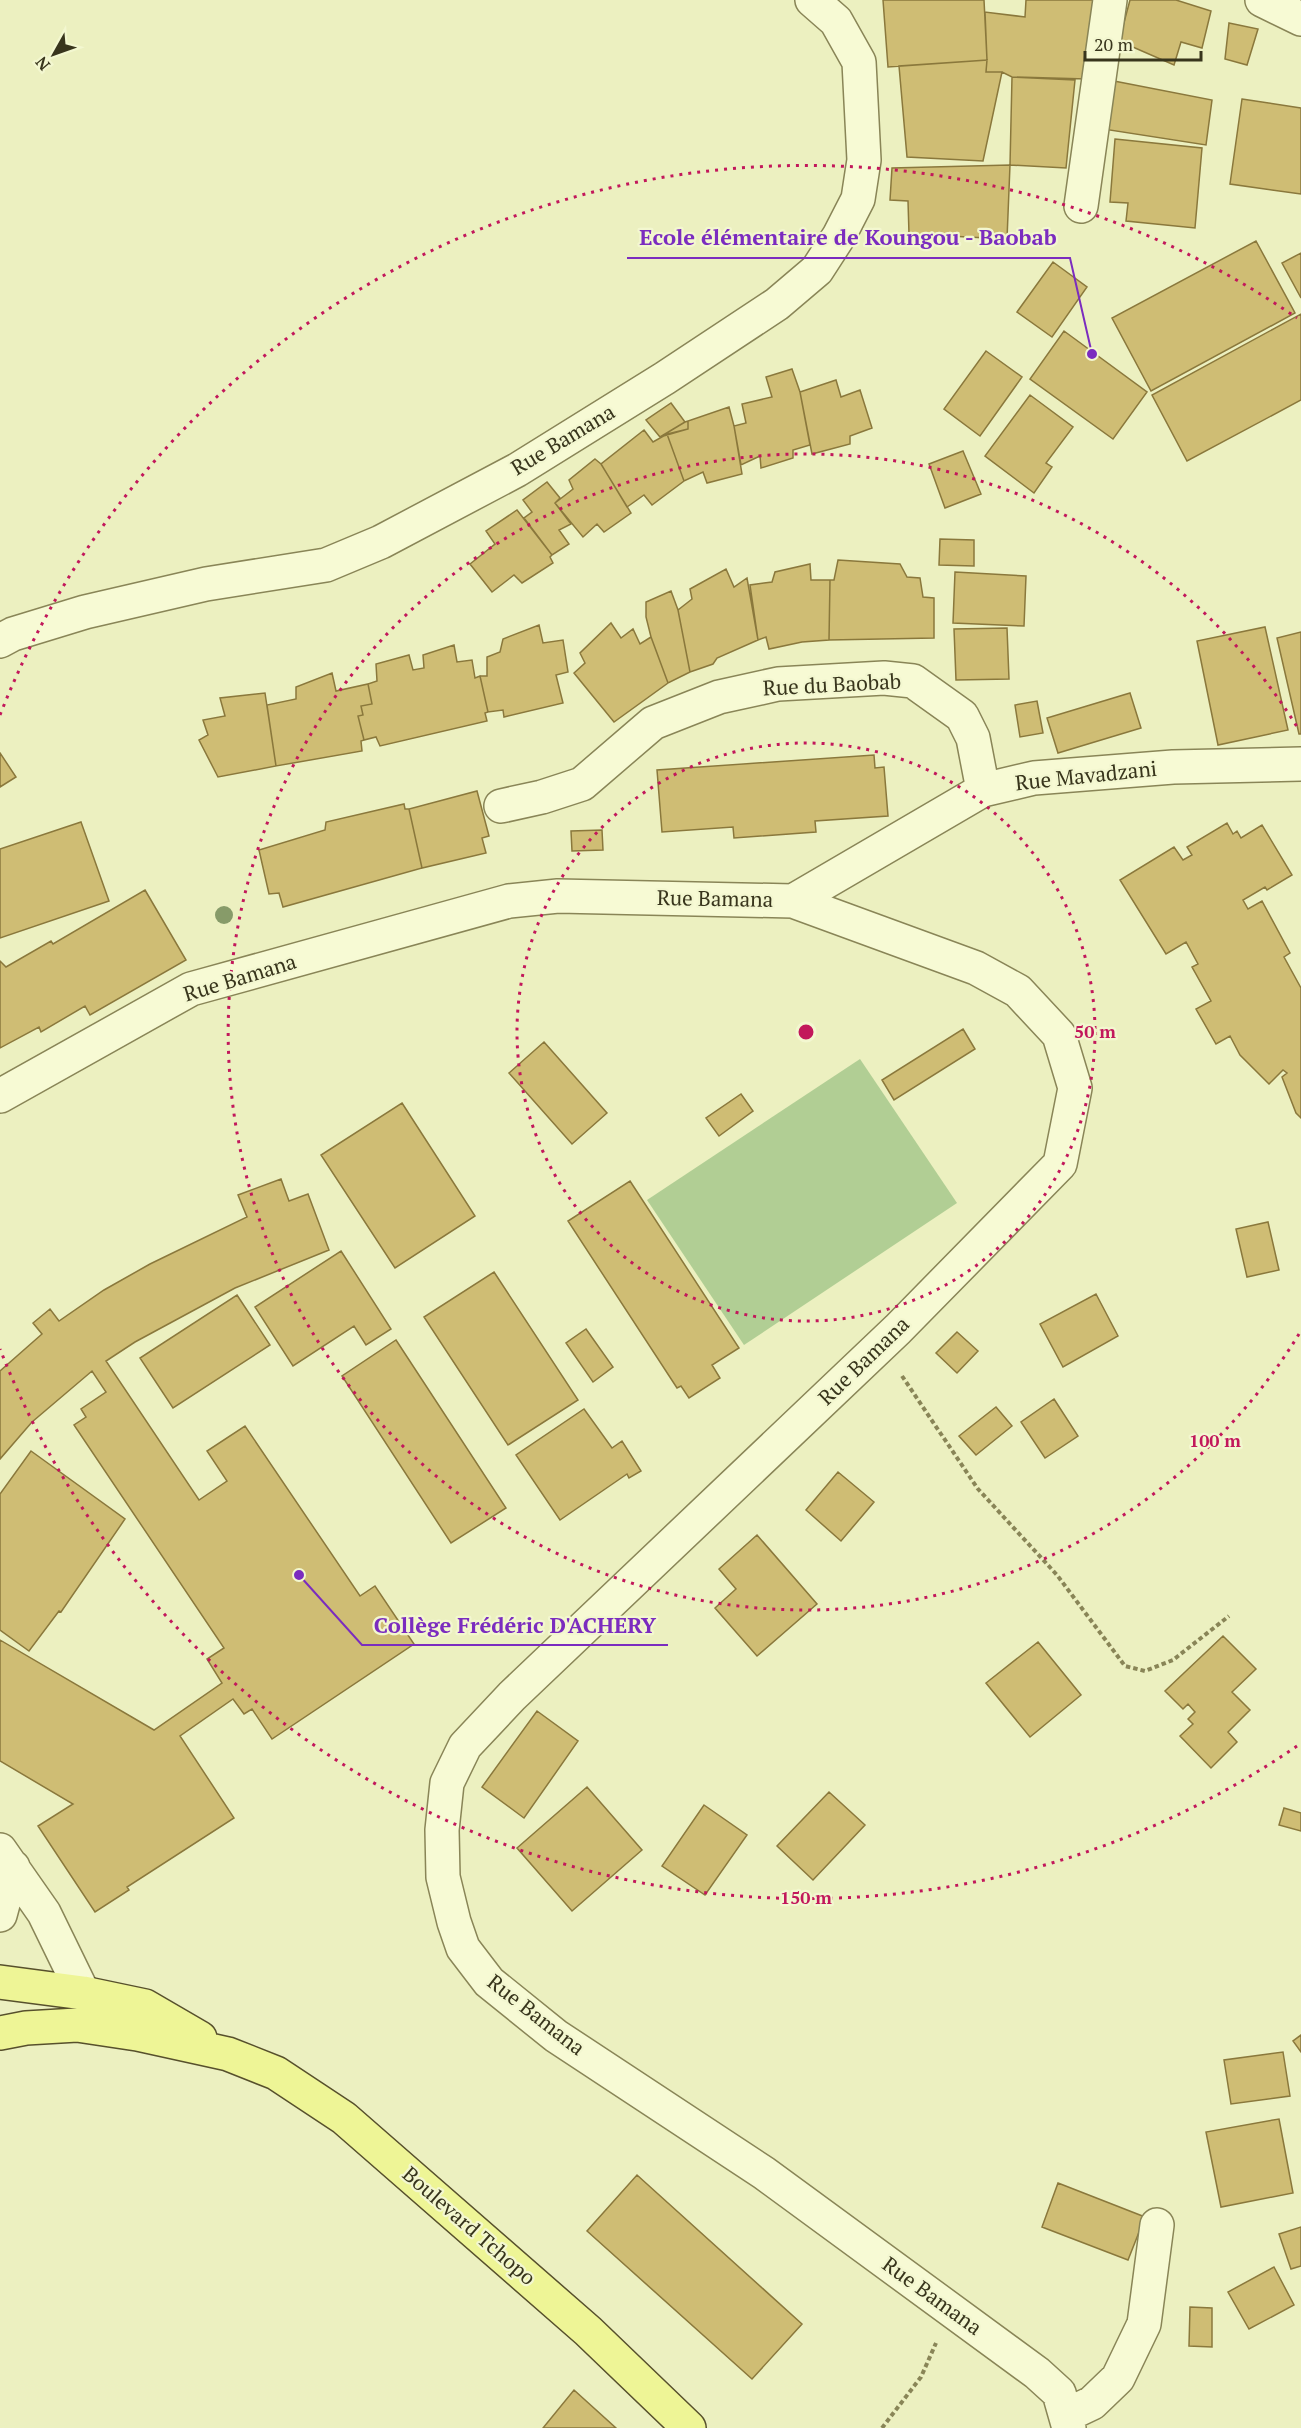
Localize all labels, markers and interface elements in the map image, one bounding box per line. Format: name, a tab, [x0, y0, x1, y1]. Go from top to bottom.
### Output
north arrow	[24, 24, 84, 84]
scale bar	[1085, 24, 1200, 62]
text: 20 m	[1094, 32, 1134, 56]
text: N	[30, 52, 55, 75]
callout: Ecole élémentaire de Koungou - Baobab	[627, 218, 1070, 258]
text: Ecole élémentaire de Koungou - Baobab	[639, 222, 1057, 251]
street label: Rue Bamana	[505, 397, 620, 481]
street label: Rue du Baobab	[762, 666, 902, 702]
street label: Rue Mavadzani	[1014, 754, 1158, 796]
street label: Rue Bamana	[657, 883, 774, 913]
street label: Rue Bamana	[180, 947, 300, 1007]
text: 50 m	[1074, 1019, 1116, 1043]
centre of rings	[796, 1022, 816, 1042]
street label: Rue Bamana	[812, 1310, 915, 1411]
text: 100 m	[1189, 1428, 1241, 1452]
callout: Collège Frédéric D'ACHERY	[362, 1605, 668, 1645]
text: Collège Frédéric D'ACHERY	[374, 1610, 657, 1639]
text: 150 m	[780, 1885, 832, 1909]
street label: Rue Bamana	[482, 1967, 591, 2061]
street label: Boulevard Tchopo	[397, 2160, 542, 2291]
street label: Rue Bamana	[877, 2250, 988, 2341]

